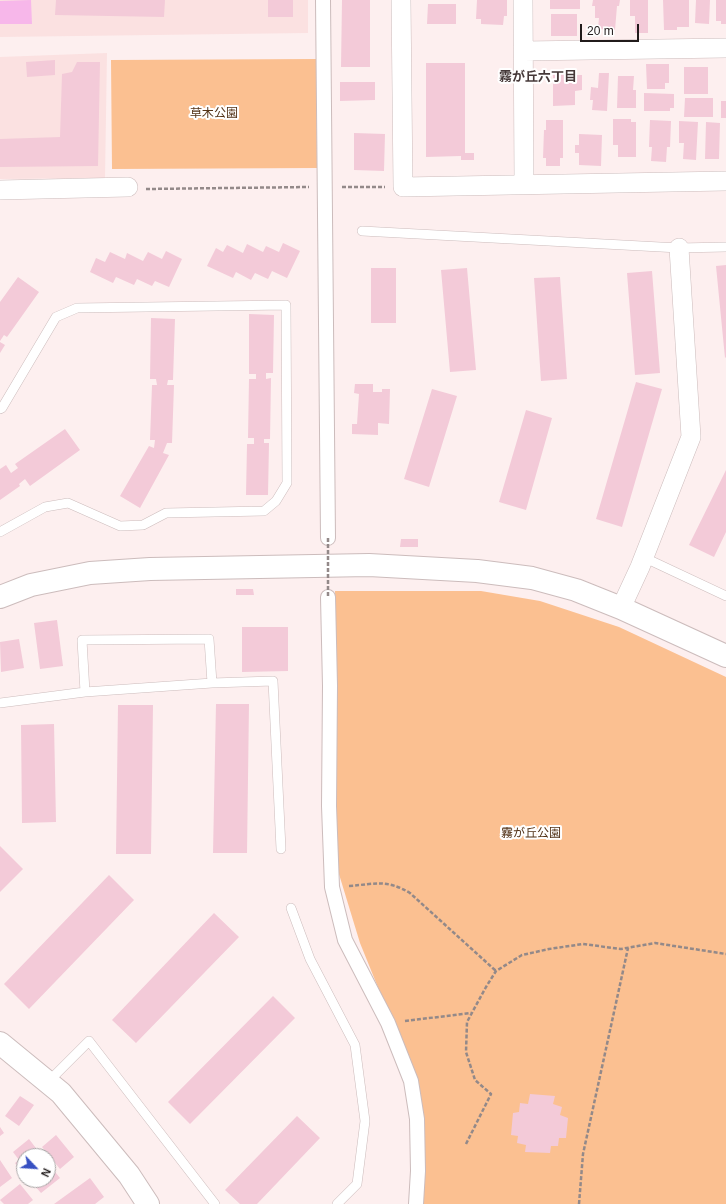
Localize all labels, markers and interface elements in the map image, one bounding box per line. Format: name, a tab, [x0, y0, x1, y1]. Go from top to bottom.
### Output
scale bar	[582, 16, 641, 42]
text: 20 m	[587, 24, 614, 38]
district label: 霧が丘六丁目	[499, 69, 577, 85]
park label: 草木公園	[190, 107, 238, 121]
park label: 霧が丘公園	[501, 827, 561, 841]
north arrow	[16, 1148, 56, 1188]
text: N	[39, 1167, 53, 1179]

